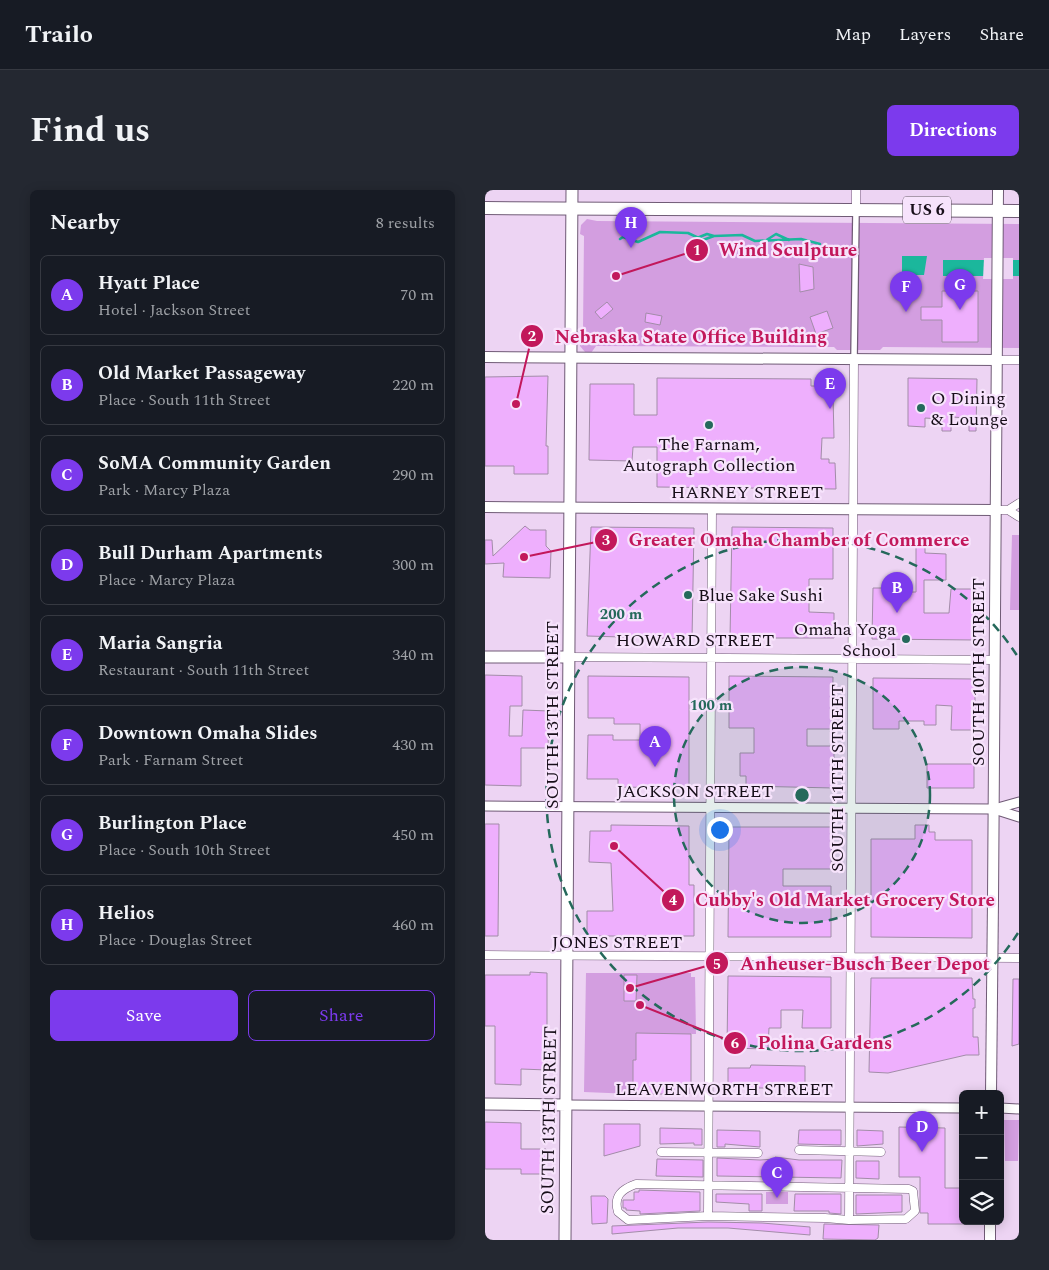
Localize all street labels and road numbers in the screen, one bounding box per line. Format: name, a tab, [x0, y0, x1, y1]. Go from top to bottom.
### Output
road number: US 6	[903, 196, 951, 224]
street label: HARNEY STREET	[671, 479, 823, 506]
street label: SOUTH 10TH STREET	[965, 578, 992, 766]
street label: SOUTH 13TH STREET	[539, 621, 566, 809]
street label: HOWARD STREET	[616, 627, 774, 654]
street label: SOUTH 11TH STREET	[824, 684, 851, 872]
street label: JACKSON STREET	[616, 778, 774, 805]
street label: JONES STREET	[552, 929, 682, 956]
street label: SOUTH 13TH STREET	[534, 1026, 564, 1214]
street label: LEAVENWORTH STREET	[615, 1076, 833, 1103]

